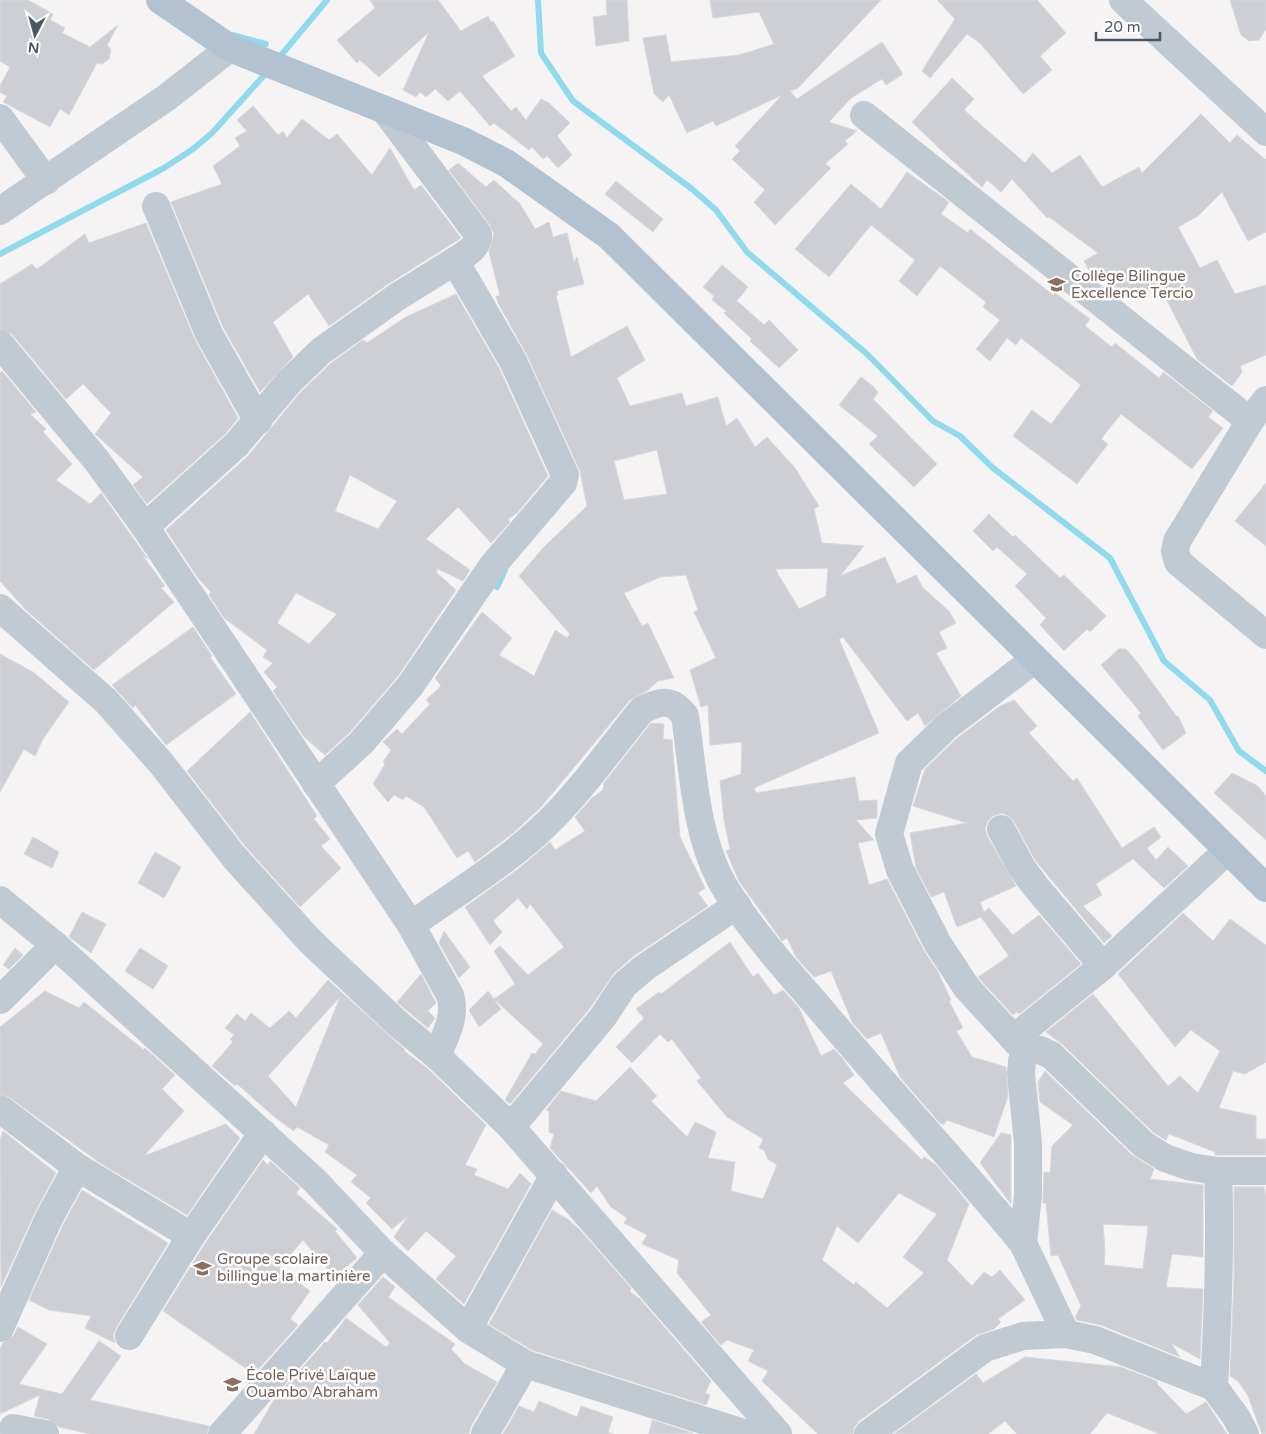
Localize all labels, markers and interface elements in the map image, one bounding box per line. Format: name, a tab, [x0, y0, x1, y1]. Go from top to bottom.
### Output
north arrow	[10, 10, 60, 60]
scale bar	[1096, 10, 1160, 42]
text: 20 m	[1104, 18, 1141, 36]
text: N	[27, 38, 40, 56]
place label: Collège Bilingue Excellence Tercio	[1071, 267, 1193, 302]
school or university icon: Collège Bilingue Excellence Tercio	[1047, 275, 1067, 295]
place label: Groupe scolaire billingue la martinière	[217, 1250, 370, 1285]
school or university icon: Groupe scolaire billingue la martinière	[193, 1258, 213, 1278]
place label: École Privé Laïque Ouambo Abraham	[246, 1366, 378, 1401]
school or university icon: École Privé Laïque Ouambo Abraham	[222, 1374, 242, 1394]

